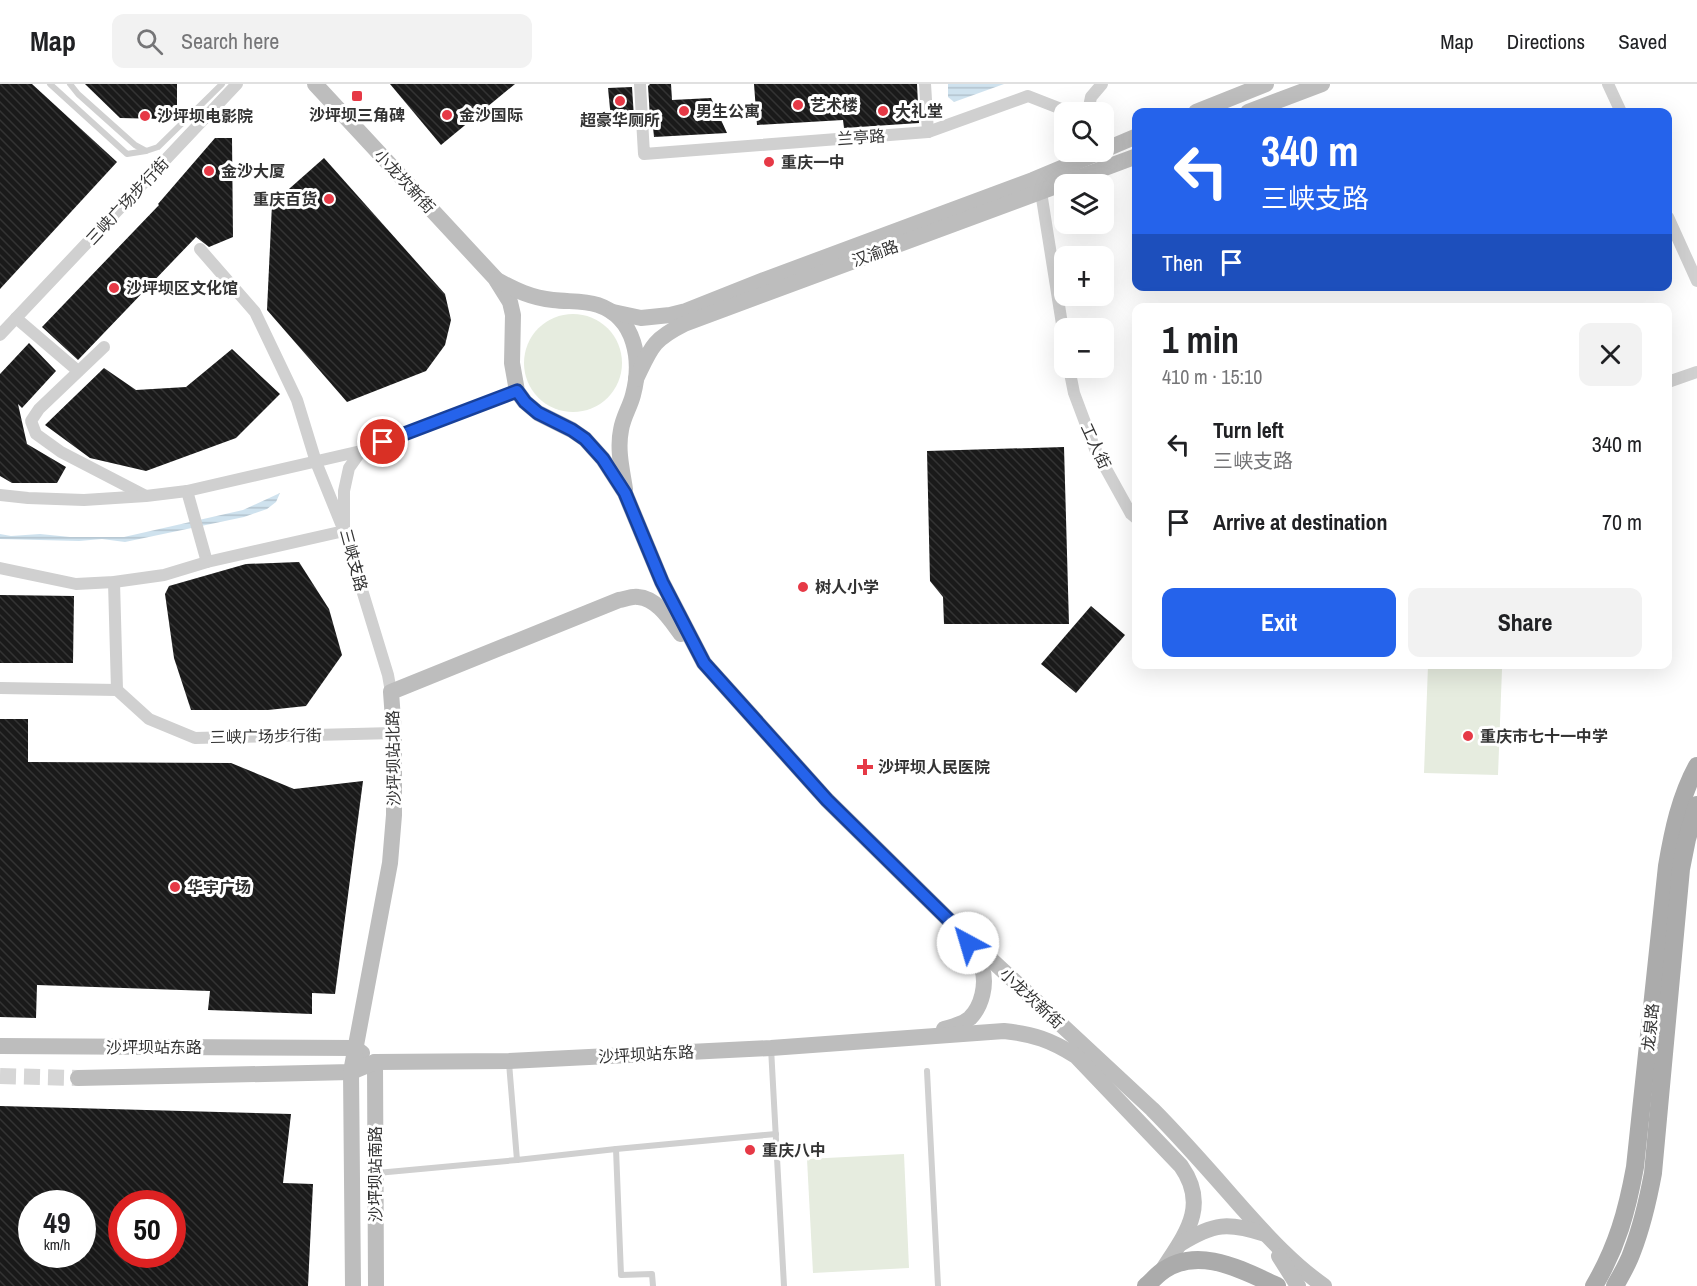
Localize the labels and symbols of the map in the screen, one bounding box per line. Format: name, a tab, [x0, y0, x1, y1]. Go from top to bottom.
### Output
marker: 沙坪坝三角碑	[350, 89, 364, 103]
marker: 超豪华厕所	[613, 94, 627, 108]
place label: 艺术楼	[810, 94, 858, 116]
marker: 艺术楼	[791, 98, 805, 112]
place label: 男生公寓	[696, 100, 760, 122]
place label: 大礼堂	[895, 100, 943, 122]
place label: 沙坪坝三角碑	[309, 104, 405, 126]
place label: 金沙国际	[459, 104, 523, 126]
marker: 男生公寓	[677, 104, 691, 118]
marker: 大礼堂	[876, 104, 890, 118]
place label: 沙坪坝电影院	[157, 105, 253, 127]
marker: 金沙国际	[440, 108, 454, 122]
marker: 沙坪坝电影院	[138, 109, 152, 123]
place label: 超豪华厕所	[580, 109, 660, 131]
street label: 兰亭路	[836, 124, 886, 150]
street label: 小龙坎新街	[370, 144, 440, 218]
place label: 重庆一中	[781, 151, 845, 173]
street label: 三峡广场步行街	[81, 153, 173, 249]
marker: 重庆一中	[762, 155, 776, 169]
place label: 金沙大厦	[221, 160, 285, 182]
marker: 金沙大厦	[202, 164, 216, 178]
place label: 重庆百货	[253, 188, 317, 210]
marker: 重庆百货	[322, 192, 336, 206]
street label: 汉渝路	[849, 234, 901, 272]
place label: 沙坪坝区文化馆	[126, 277, 238, 299]
marker: 沙坪坝区文化馆	[107, 281, 121, 295]
pin	[357, 416, 408, 467]
street label: 工人街	[1076, 420, 1116, 472]
street label: 三峡支路	[335, 526, 373, 594]
place label: 树人小学	[815, 576, 879, 598]
marker: 树人小学	[796, 580, 810, 594]
street label: 沙坪坝站北路	[381, 710, 405, 806]
street label: 三峡广场步行街	[210, 724, 322, 748]
place label: 重庆市七十一中学	[1480, 725, 1608, 747]
marker: 重庆市七十一中学	[1461, 729, 1475, 743]
place label: 沙坪坝人民医院	[878, 756, 990, 778]
marker: 沙坪坝人民医院	[856, 758, 874, 776]
place label: 华宇广场	[187, 876, 251, 898]
marker: 华宇广场	[168, 880, 182, 894]
position arrow	[936, 911, 1000, 975]
street label: 小龙坎新街	[995, 963, 1069, 1033]
street label: 龙泉路	[1637, 1002, 1663, 1052]
street label: 沙坪坝站东路	[106, 1036, 202, 1058]
street label: 沙坪坝站东路	[597, 1041, 695, 1067]
street label: 沙坪坝站南路	[364, 1126, 386, 1222]
place label: 重庆八中	[762, 1139, 826, 1161]
marker: 重庆八中	[743, 1143, 757, 1157]
speed limit sign: 50	[108, 1190, 186, 1268]

